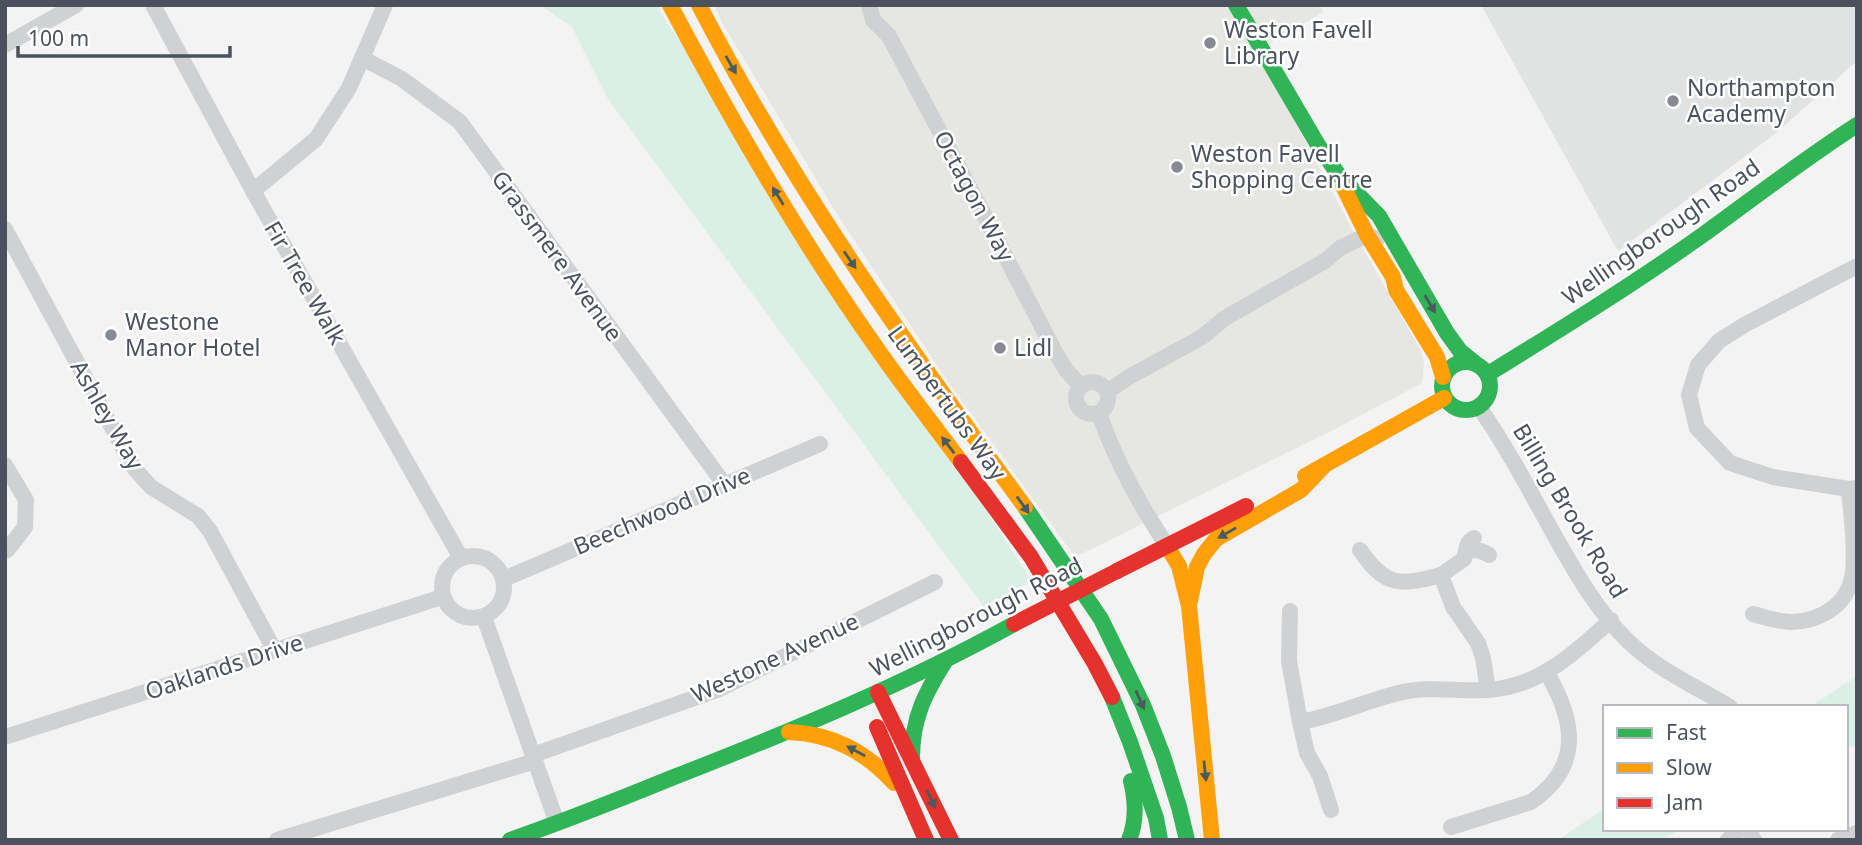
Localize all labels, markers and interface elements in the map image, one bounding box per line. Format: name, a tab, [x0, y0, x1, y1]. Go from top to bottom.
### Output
place label: Weston Favell Library	[1224, 13, 1373, 71]
scale bar	[18, 14, 229, 58]
text: 100 m	[28, 24, 89, 52]
marker: Weston Favell Library	[1202, 35, 1218, 51]
one-way arrow	[725, 56, 737, 75]
place label: Northampton Academy	[1687, 71, 1835, 129]
marker: Northampton Academy	[1665, 93, 1681, 109]
street label: Octagon Way	[927, 124, 1023, 267]
place label: Weston Favell Shopping Centre	[1191, 137, 1372, 195]
street label: Wellingborough Road	[1555, 151, 1766, 312]
marker: Weston Favell Shopping Centre	[1169, 159, 1185, 175]
street label: Grassmere Avenue	[485, 164, 631, 347]
one-way arrow	[772, 187, 785, 206]
street label: Fir Tree Walk	[258, 215, 355, 351]
one-way arrow	[843, 250, 856, 269]
one-way arrow	[1424, 295, 1436, 314]
place label: Westone Manor Hotel	[125, 305, 261, 363]
street label: Lumbertubs Way	[881, 319, 1015, 486]
marker: Westone Manor Hotel	[103, 327, 119, 343]
place label: Lidl	[1014, 331, 1052, 363]
marker: Lidl	[992, 340, 1008, 356]
street label: Ashley Way	[64, 354, 152, 475]
street label: Billing Brook Road	[1506, 417, 1636, 604]
one-way arrow	[941, 436, 955, 454]
street label: Beechwood Drive	[568, 458, 755, 562]
one-way arrow	[1016, 496, 1030, 514]
one-way arrow	[1218, 527, 1237, 539]
street label: Wellingborough Road	[864, 549, 1087, 684]
street label: Westone Avenue	[686, 604, 863, 710]
street label: Oaklands Drive	[141, 625, 307, 707]
one-way arrow	[1135, 689, 1146, 710]
legend	[1603, 705, 1848, 831]
text: Fast	[1666, 718, 1707, 746]
one-way arrow	[846, 745, 866, 757]
text: Slow	[1666, 753, 1712, 781]
one-way arrow	[1200, 760, 1211, 782]
text: Jam	[1664, 788, 1703, 816]
one-way arrow	[926, 789, 937, 809]

